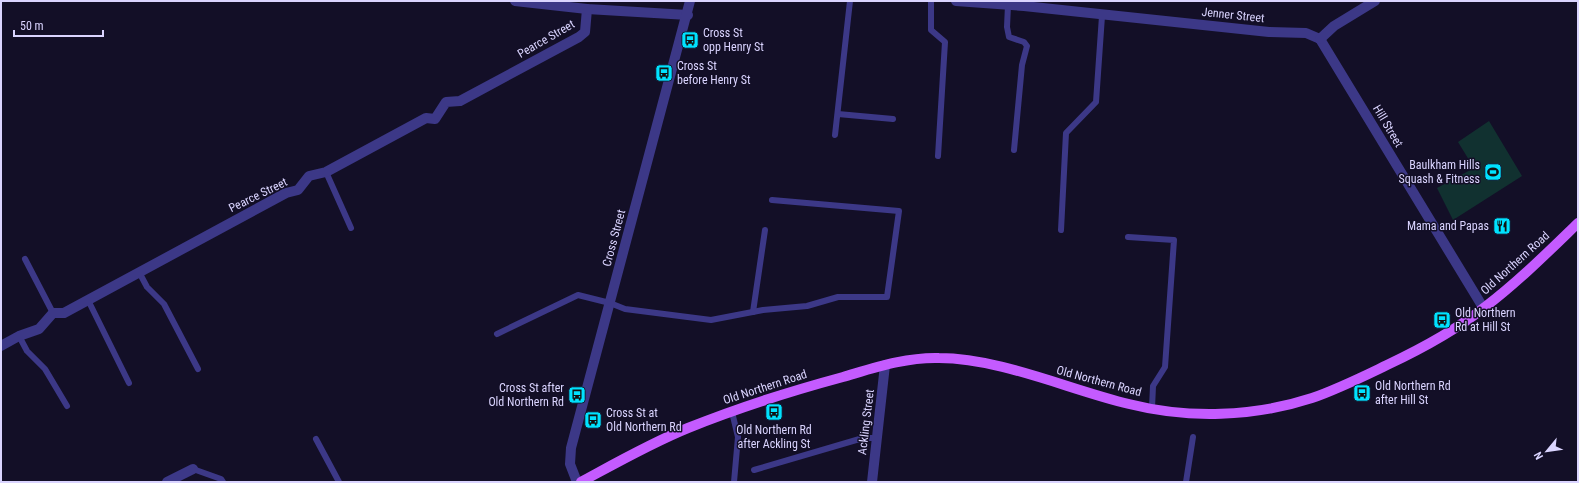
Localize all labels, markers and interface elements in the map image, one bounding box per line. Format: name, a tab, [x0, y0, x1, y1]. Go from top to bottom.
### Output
street label: Jenner Street	[1201, 5, 1266, 25]
scale bar	[14, 12, 103, 38]
street label: Pearce Street	[515, 17, 577, 61]
text: 50 m	[20, 19, 44, 33]
place label: Cross St opp Henry St	[703, 26, 764, 54]
bus stop icon: Cross St opp Henry St	[680, 30, 700, 50]
place label: Cross St before Henry St	[677, 59, 751, 87]
bus stop icon: Cross St before Henry St	[654, 63, 674, 83]
street label: Hill Street	[1370, 102, 1406, 150]
place label: Baulkham Hills Squash & Fitness	[1398, 158, 1480, 186]
sports icon: Baulkham Hills Squash & Fitness	[1483, 162, 1503, 182]
street label: Pearce Street	[226, 175, 290, 215]
street label: Cross Street	[600, 208, 628, 268]
restaurant icon: Mama and Papas	[1492, 216, 1512, 236]
place label: Mama and Papas	[1407, 219, 1489, 233]
street label: Old Northern Road	[1478, 229, 1552, 297]
place label: Old Northern Rd at Hill St	[1455, 306, 1516, 334]
bus stop icon: Old Northern Rd at Hill St	[1432, 310, 1452, 330]
street label: Old Northern Road	[1055, 363, 1143, 399]
street label: Old Northern Road	[721, 367, 809, 407]
place label: Old Northern Rd after Hill St	[1375, 379, 1451, 407]
place label: Cross St after Old Northern Rd	[488, 381, 564, 409]
bus stop icon: Old Northern Rd after Hill St	[1352, 383, 1372, 403]
bus stop icon: Cross St after Old Northern Rd	[567, 385, 587, 405]
street label: Ackling Street	[855, 388, 877, 456]
bus stop icon: Old Northern Rd after Ackling St	[764, 402, 784, 422]
place label: Cross St at Old Northern Rd	[606, 406, 682, 434]
bus stop icon: Cross St at Old Northern Rd	[583, 410, 603, 430]
place label: Old Northern Rd after Ackling St	[736, 423, 812, 451]
north arrow	[1527, 431, 1567, 471]
text: N	[1531, 449, 1546, 462]

